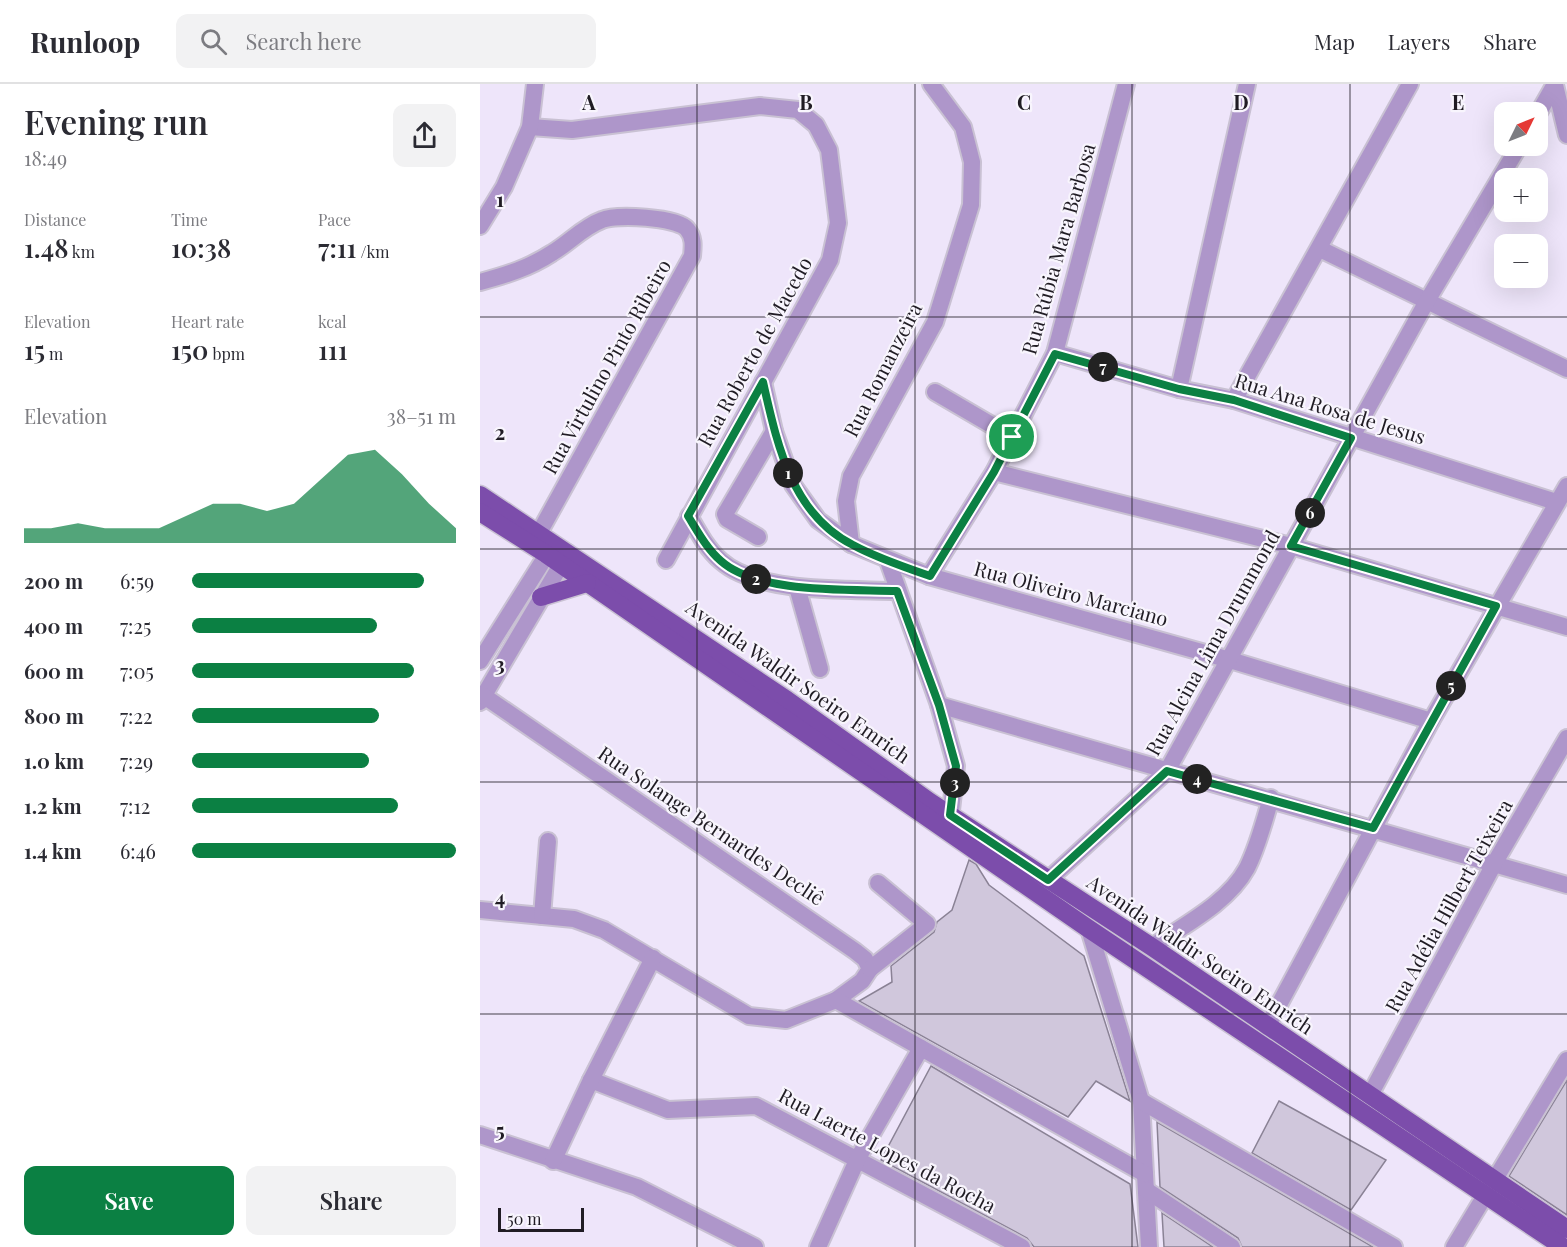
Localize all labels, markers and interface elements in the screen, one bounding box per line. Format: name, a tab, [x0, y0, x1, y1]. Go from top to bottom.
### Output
search box	[176, 14, 596, 68]
text: Runloop	[30, 23, 140, 60]
icon: search	[197, 25, 230, 58]
text: Search here	[245, 26, 362, 56]
text: Map	[1314, 27, 1355, 55]
text: Layers	[1388, 27, 1450, 55]
text: Share	[1483, 27, 1537, 55]
text: A	[581, 88, 596, 115]
text: B	[799, 88, 813, 115]
text: C	[1017, 88, 1031, 115]
text: D	[1233, 88, 1249, 115]
text: E	[1452, 88, 1464, 115]
text: Evening run	[24, 99, 208, 143]
north arrow	[1494, 102, 1548, 156]
map controls	[1494, 102, 1548, 288]
button: share	[393, 104, 456, 167]
street label: Rua Rúbia Mara Barbosa	[1014, 140, 1101, 357]
text: 18:49	[24, 144, 67, 171]
button: +	[1494, 168, 1548, 222]
text: 1	[496, 185, 504, 212]
text: Distance	[24, 209, 86, 230]
text: Time	[171, 209, 208, 230]
text: Pace	[318, 209, 351, 230]
text: 1.48	[24, 230, 68, 265]
text: 10:38	[171, 230, 231, 265]
text: 7:11	[318, 230, 356, 265]
button: −	[1494, 234, 1548, 288]
text: km	[68, 241, 95, 262]
text: /km	[356, 241, 389, 262]
street label: Rua Roberto de Macedo	[690, 252, 817, 451]
street label: Rua Virtulino Pinto Ribeiro	[535, 254, 676, 478]
street label: Rua Romanzeira	[836, 298, 927, 441]
text: Elevation	[24, 311, 91, 332]
text: Heart rate	[171, 311, 244, 332]
text: kcal	[318, 311, 347, 332]
text: 15	[24, 332, 45, 367]
text: 150	[171, 332, 209, 367]
text: 111	[318, 332, 348, 367]
text: m	[45, 343, 63, 364]
text: bpm	[209, 343, 245, 364]
pin: 7	[1088, 352, 1118, 382]
text: 7	[1099, 356, 1107, 377]
street label: Rua Ana Rosa de Jesus	[1232, 366, 1429, 449]
text: Elevation	[24, 402, 107, 429]
text: 38–51 m	[387, 402, 456, 429]
pin	[986, 411, 1037, 462]
text: 2	[495, 418, 505, 445]
icon: arrive	[995, 420, 1028, 453]
pin: 1	[773, 458, 803, 488]
text: 1	[785, 462, 791, 483]
pin: 6	[1295, 498, 1325, 528]
text: 6	[1306, 502, 1314, 523]
street label: Rua Alcina Lima Drummond	[1138, 524, 1285, 760]
street label: Rua Oliveiro Marciano	[971, 554, 1171, 631]
pin: 2	[741, 564, 771, 594]
text: 200 m	[24, 567, 83, 594]
text: 6:59	[120, 567, 154, 594]
text: 2	[752, 568, 760, 589]
street label: Avenida Waldir Soeiro Emrich	[681, 592, 916, 769]
text: 400 m	[24, 612, 83, 639]
text: 7:25	[120, 612, 151, 639]
text: 3	[495, 650, 505, 677]
text: 600 m	[24, 657, 84, 684]
text: 7:05	[120, 657, 154, 684]
pin: 5	[1436, 671, 1466, 701]
text: 5	[1447, 675, 1455, 696]
text: 800 m	[24, 702, 84, 729]
text: 7:22	[120, 702, 153, 729]
street label: Rua Solange Bernardes Decliê	[594, 739, 830, 911]
text: 1.0 km	[24, 747, 84, 774]
text: 7:29	[120, 747, 153, 774]
pin: 4	[1182, 764, 1212, 794]
pin: 3	[940, 768, 970, 798]
text: 4	[1193, 768, 1201, 789]
text: 3	[951, 772, 959, 793]
text: 1.2 km	[24, 792, 82, 819]
text: 7:12	[120, 792, 150, 819]
street label: Rua Adélia Hilbert Teixeira	[1378, 794, 1518, 1017]
text: 1.4 km	[24, 837, 82, 864]
text: 6:46	[120, 837, 156, 864]
street label: Avenida Waldir Soeiro Emrich	[1082, 867, 1320, 1040]
text: 4	[495, 883, 505, 910]
street label: Rua Laerte Lopes da Rocha	[774, 1081, 1001, 1218]
text: 5	[495, 1116, 505, 1143]
button: Save	[24, 1166, 234, 1235]
button: Share	[246, 1166, 456, 1235]
scale bar	[498, 1205, 584, 1232]
text: 50 m	[507, 1208, 541, 1229]

